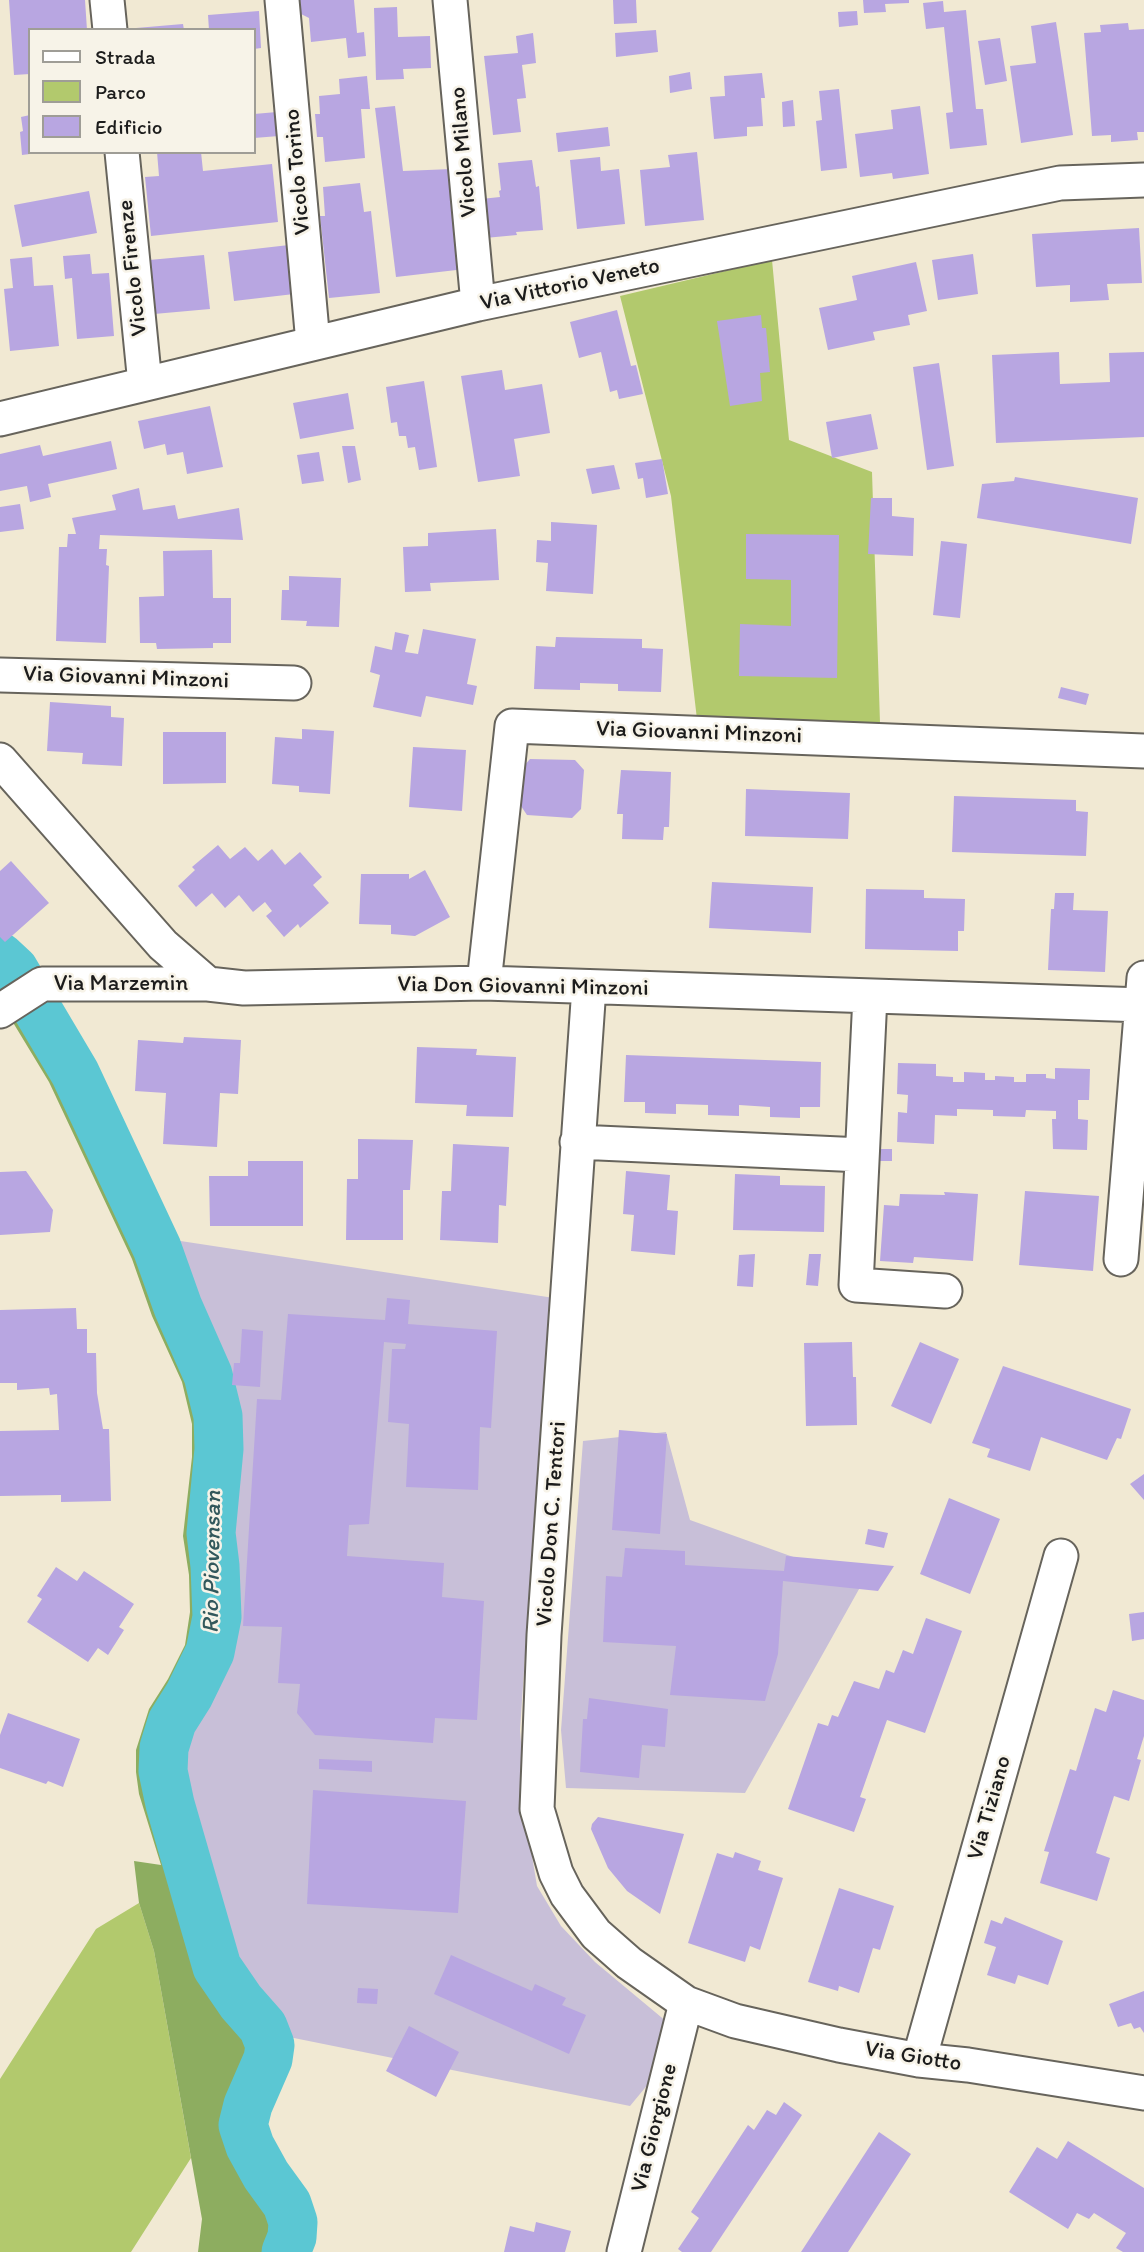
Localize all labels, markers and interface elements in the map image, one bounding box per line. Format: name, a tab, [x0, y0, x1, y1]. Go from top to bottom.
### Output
legend	[28, 28, 256, 154]
text: Strada	[95, 44, 155, 69]
text: Parco	[95, 79, 146, 104]
street label: Vicolo Milano	[445, 86, 483, 218]
street label: Vicolo Torino	[279, 108, 317, 236]
text: Edificio	[95, 114, 163, 139]
street label: Vicolo Firenze	[112, 198, 154, 338]
street label: Via Vittorio Veneto	[478, 252, 662, 318]
street label: Via Giovanni Minzoni	[22, 661, 230, 695]
street label: Via Giovanni Minzoni	[595, 716, 803, 750]
street label: Via Marzemin	[54, 970, 188, 998]
street label: Via Don Giovanni Minzoni	[397, 971, 649, 1003]
street label: Vicolo Don C. Tentori	[531, 1420, 573, 1628]
water label: Rio Piovensan	[197, 1490, 229, 1634]
street label: Via Tiziano	[962, 1753, 1018, 1863]
street label: Via Giotto	[863, 2036, 963, 2078]
street label: Via Giorgione	[626, 2061, 684, 2195]

